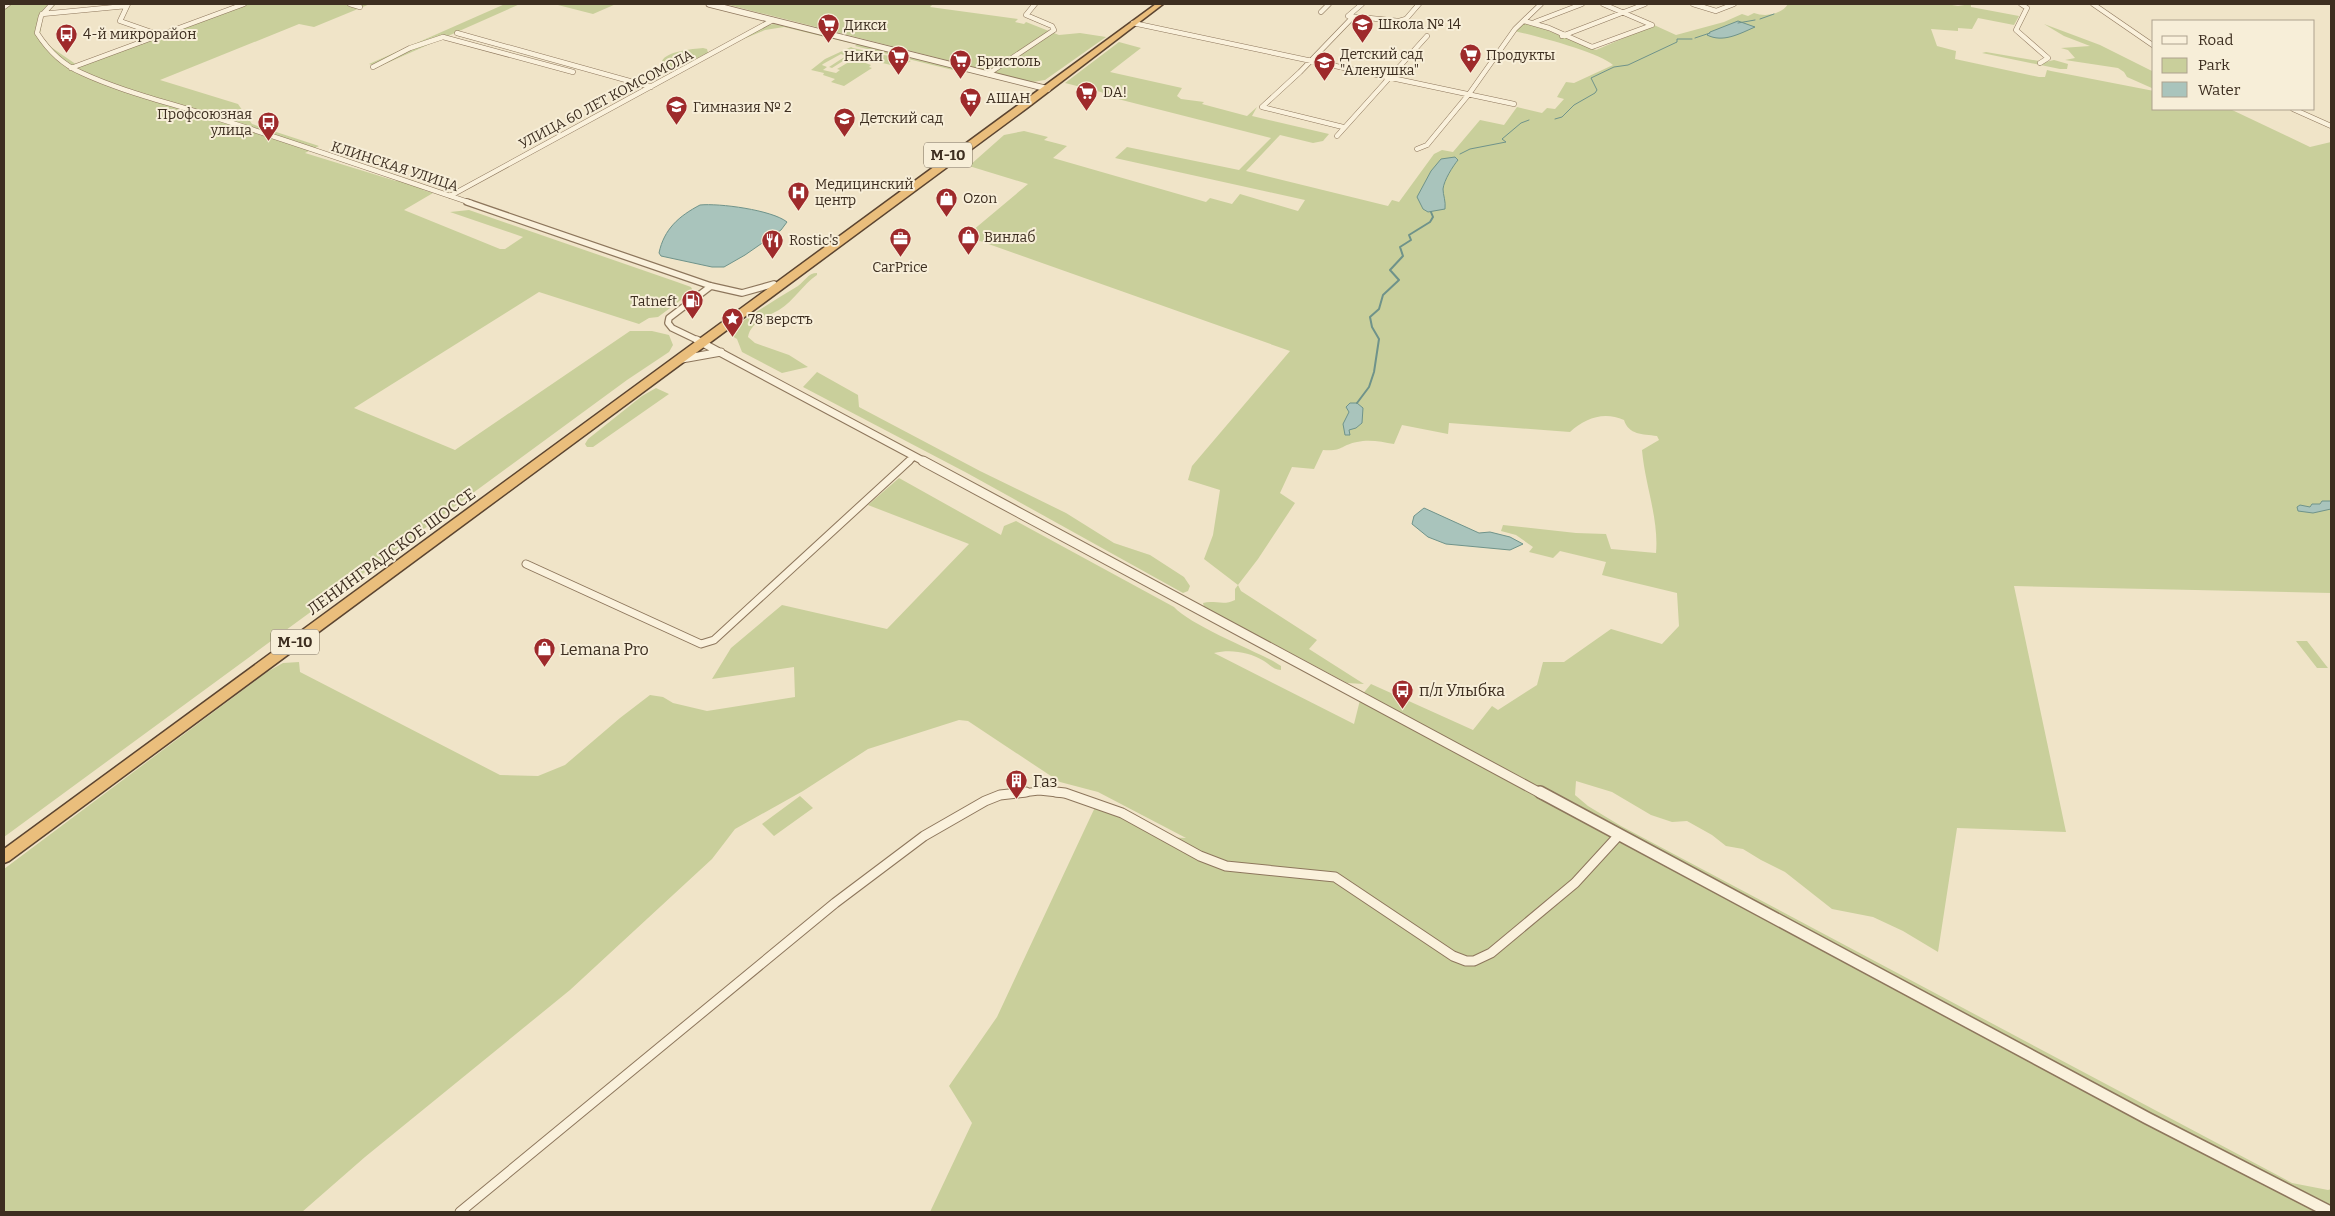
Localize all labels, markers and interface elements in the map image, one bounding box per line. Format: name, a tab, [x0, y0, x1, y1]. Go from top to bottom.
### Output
school or university icon: Школа № 14	[1350, 12, 1374, 43]
supermarket icon: Дикси	[816, 13, 840, 44]
place label: Школа № 14	[1378, 16, 1461, 33]
place label: Дикси	[844, 17, 887, 34]
legend	[2152, 20, 2315, 110]
bus stop icon: 4-й микрорайон	[55, 22, 79, 53]
place label: 4-й микрорайон	[83, 26, 196, 43]
text: Road	[2198, 31, 2233, 49]
supermarket icon: Продукты	[1458, 43, 1482, 74]
supermarket icon: НиКи	[887, 44, 911, 75]
street label: УЛИЦА 60 ЛЕТ КОМСОМОЛА	[516, 46, 696, 153]
place label: Детский сад "Аленушка"	[1340, 46, 1424, 79]
place label: Продукты	[1486, 47, 1555, 64]
place label: НиКи	[844, 48, 883, 65]
supermarket icon: Бристоль	[949, 49, 973, 80]
school or university icon: Детский сад "Аленушка"	[1312, 50, 1336, 81]
place label: Бристоль	[977, 53, 1040, 70]
text: Park	[2198, 56, 2230, 74]
supermarket icon: DA!	[1075, 80, 1099, 111]
text: Water	[2198, 81, 2241, 99]
place label: DA!	[1103, 84, 1127, 101]
supermarket icon: AШАН	[958, 86, 982, 117]
place label: AШАН	[986, 90, 1031, 107]
school or university icon: Гимназия № 2	[665, 95, 689, 126]
place label: Гимназия № 2	[693, 99, 792, 116]
place label: Профсоюзная улица	[157, 106, 252, 139]
school or university icon: Детский сад	[832, 106, 856, 137]
bus stop icon: Профсоюзная улица	[256, 110, 280, 141]
place label: Детский сад	[860, 110, 944, 127]
street label: КЛИНСКАЯ УЛИЦА	[329, 138, 461, 195]
road number: М-10	[924, 142, 972, 168]
place label: Медицинский центр	[815, 176, 914, 209]
hospital icon: Медицинский центр	[787, 180, 811, 211]
shop icon: Ozon	[935, 186, 959, 217]
place label: Ozon	[963, 190, 997, 207]
shop icon: Винлаб	[956, 225, 980, 256]
office icon: CarPrice	[888, 227, 912, 258]
restaurant icon: Rostic's	[761, 228, 785, 259]
place label: Винлаб	[984, 229, 1036, 246]
place label: Rostic's	[789, 232, 838, 249]
place label: CarPrice	[872, 259, 928, 276]
fuel station icon: Tatneft	[681, 289, 705, 320]
place label: Tatneft	[630, 293, 677, 310]
place icon: 78 верстъ	[720, 307, 744, 338]
place label: 78 верстъ	[748, 311, 813, 328]
street label: ЛЕНИНГРАДСКОЕ ШОССЕ	[304, 484, 479, 619]
road number: М-10	[271, 630, 319, 654]
shop icon: Lemana Pro	[532, 637, 556, 668]
place label: Lemana Pro	[560, 640, 649, 659]
bus stop icon: п/л Улыбка	[1391, 678, 1415, 709]
place label: п/л Улыбка	[1419, 681, 1505, 700]
building icon: Газ	[1005, 769, 1029, 800]
place label: Газ	[1033, 772, 1058, 791]

